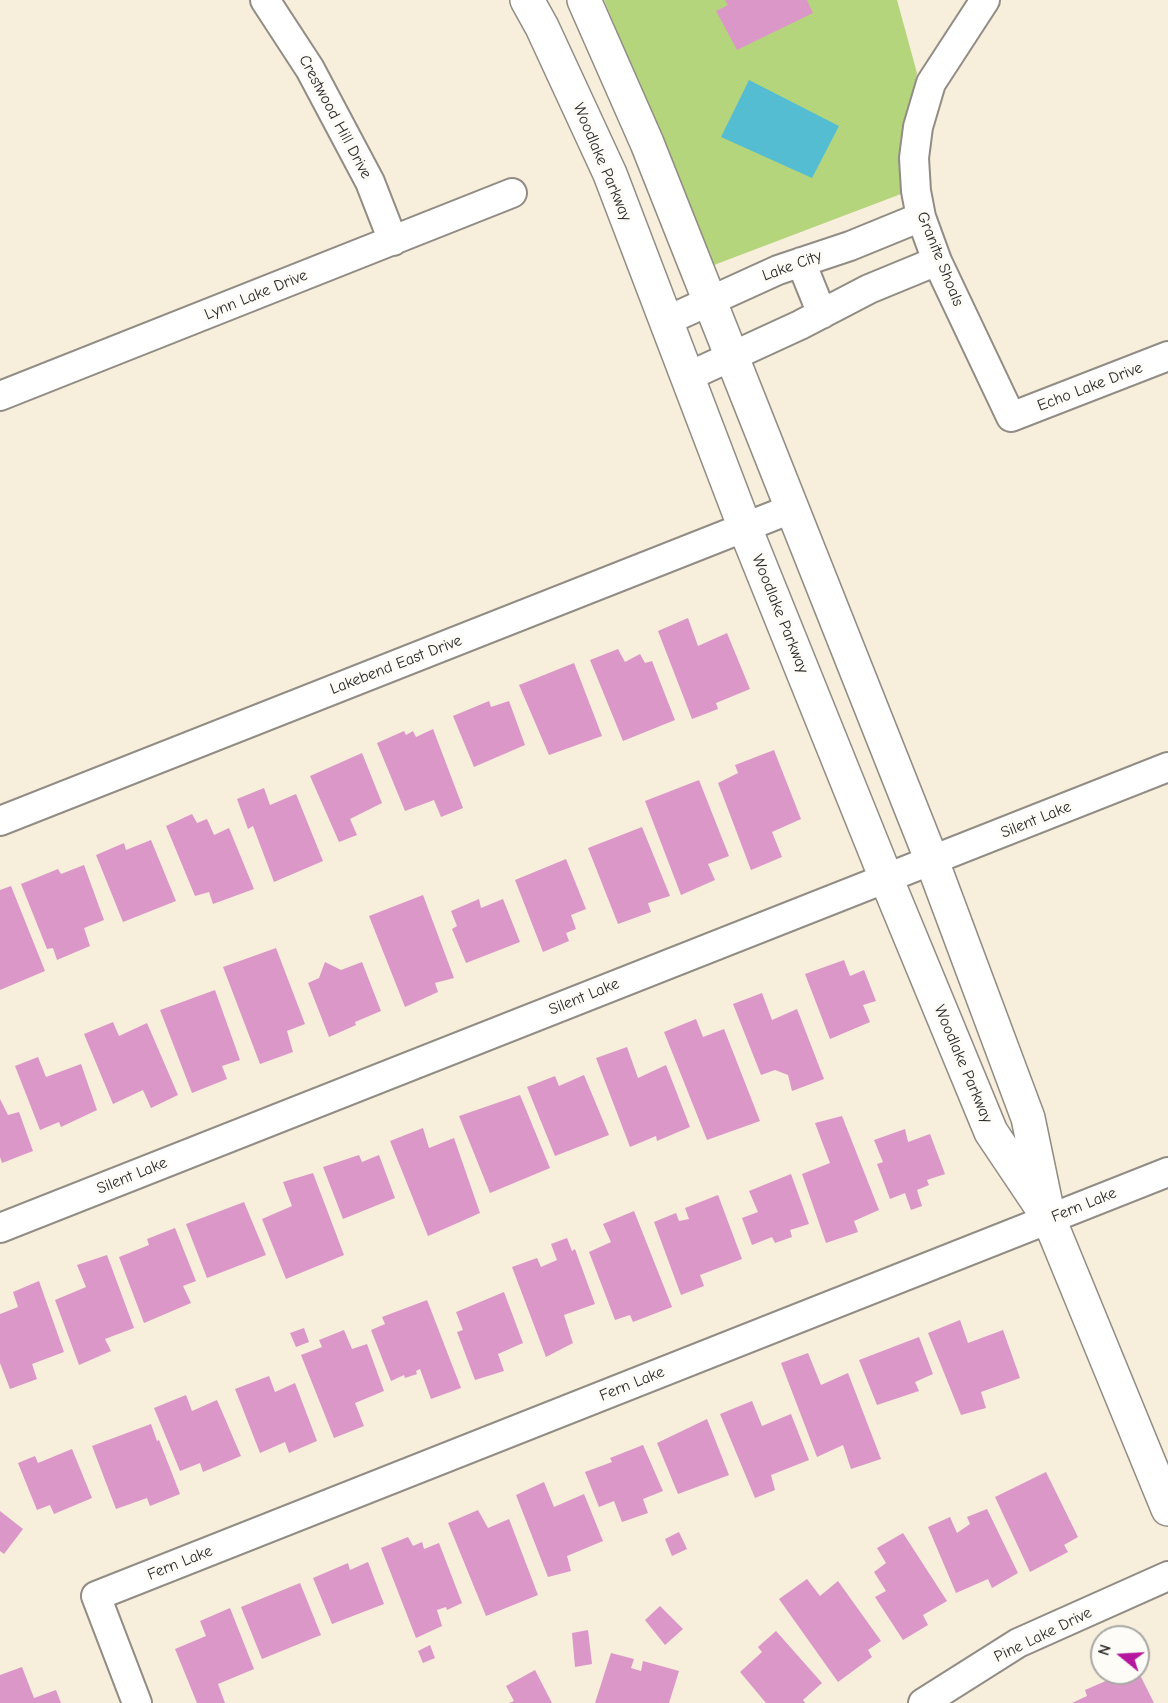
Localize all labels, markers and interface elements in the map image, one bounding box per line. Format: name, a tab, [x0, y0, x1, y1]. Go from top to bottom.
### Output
street label: Crestwood Hill Drive	[294, 52, 376, 182]
street label: Woodlake Parkway	[568, 100, 636, 224]
street label: Granite Shoals	[912, 209, 968, 309]
street label: Lake City	[760, 246, 824, 286]
street label: Lynn Lake Drive	[202, 266, 310, 324]
street label: Echo Lake Drive	[1035, 358, 1145, 416]
street label: Woodlake Parkway	[747, 552, 813, 676]
street label: Lakebend East Drive	[327, 631, 465, 699]
street label: Silent Lake	[998, 797, 1074, 843]
street label: Silent Lake	[546, 974, 622, 1020]
street label: Woodlake Parkway	[929, 1002, 997, 1126]
street label: Silent Lake	[94, 1153, 170, 1199]
street label: Fern Lake	[1049, 1183, 1119, 1227]
street label: Fern Lake	[597, 1362, 667, 1406]
street label: Fern Lake	[145, 1541, 215, 1585]
street label: Pine Lake Drive	[991, 1603, 1095, 1667]
north arrow	[1090, 1625, 1150, 1685]
text: N	[1095, 1642, 1115, 1658]

